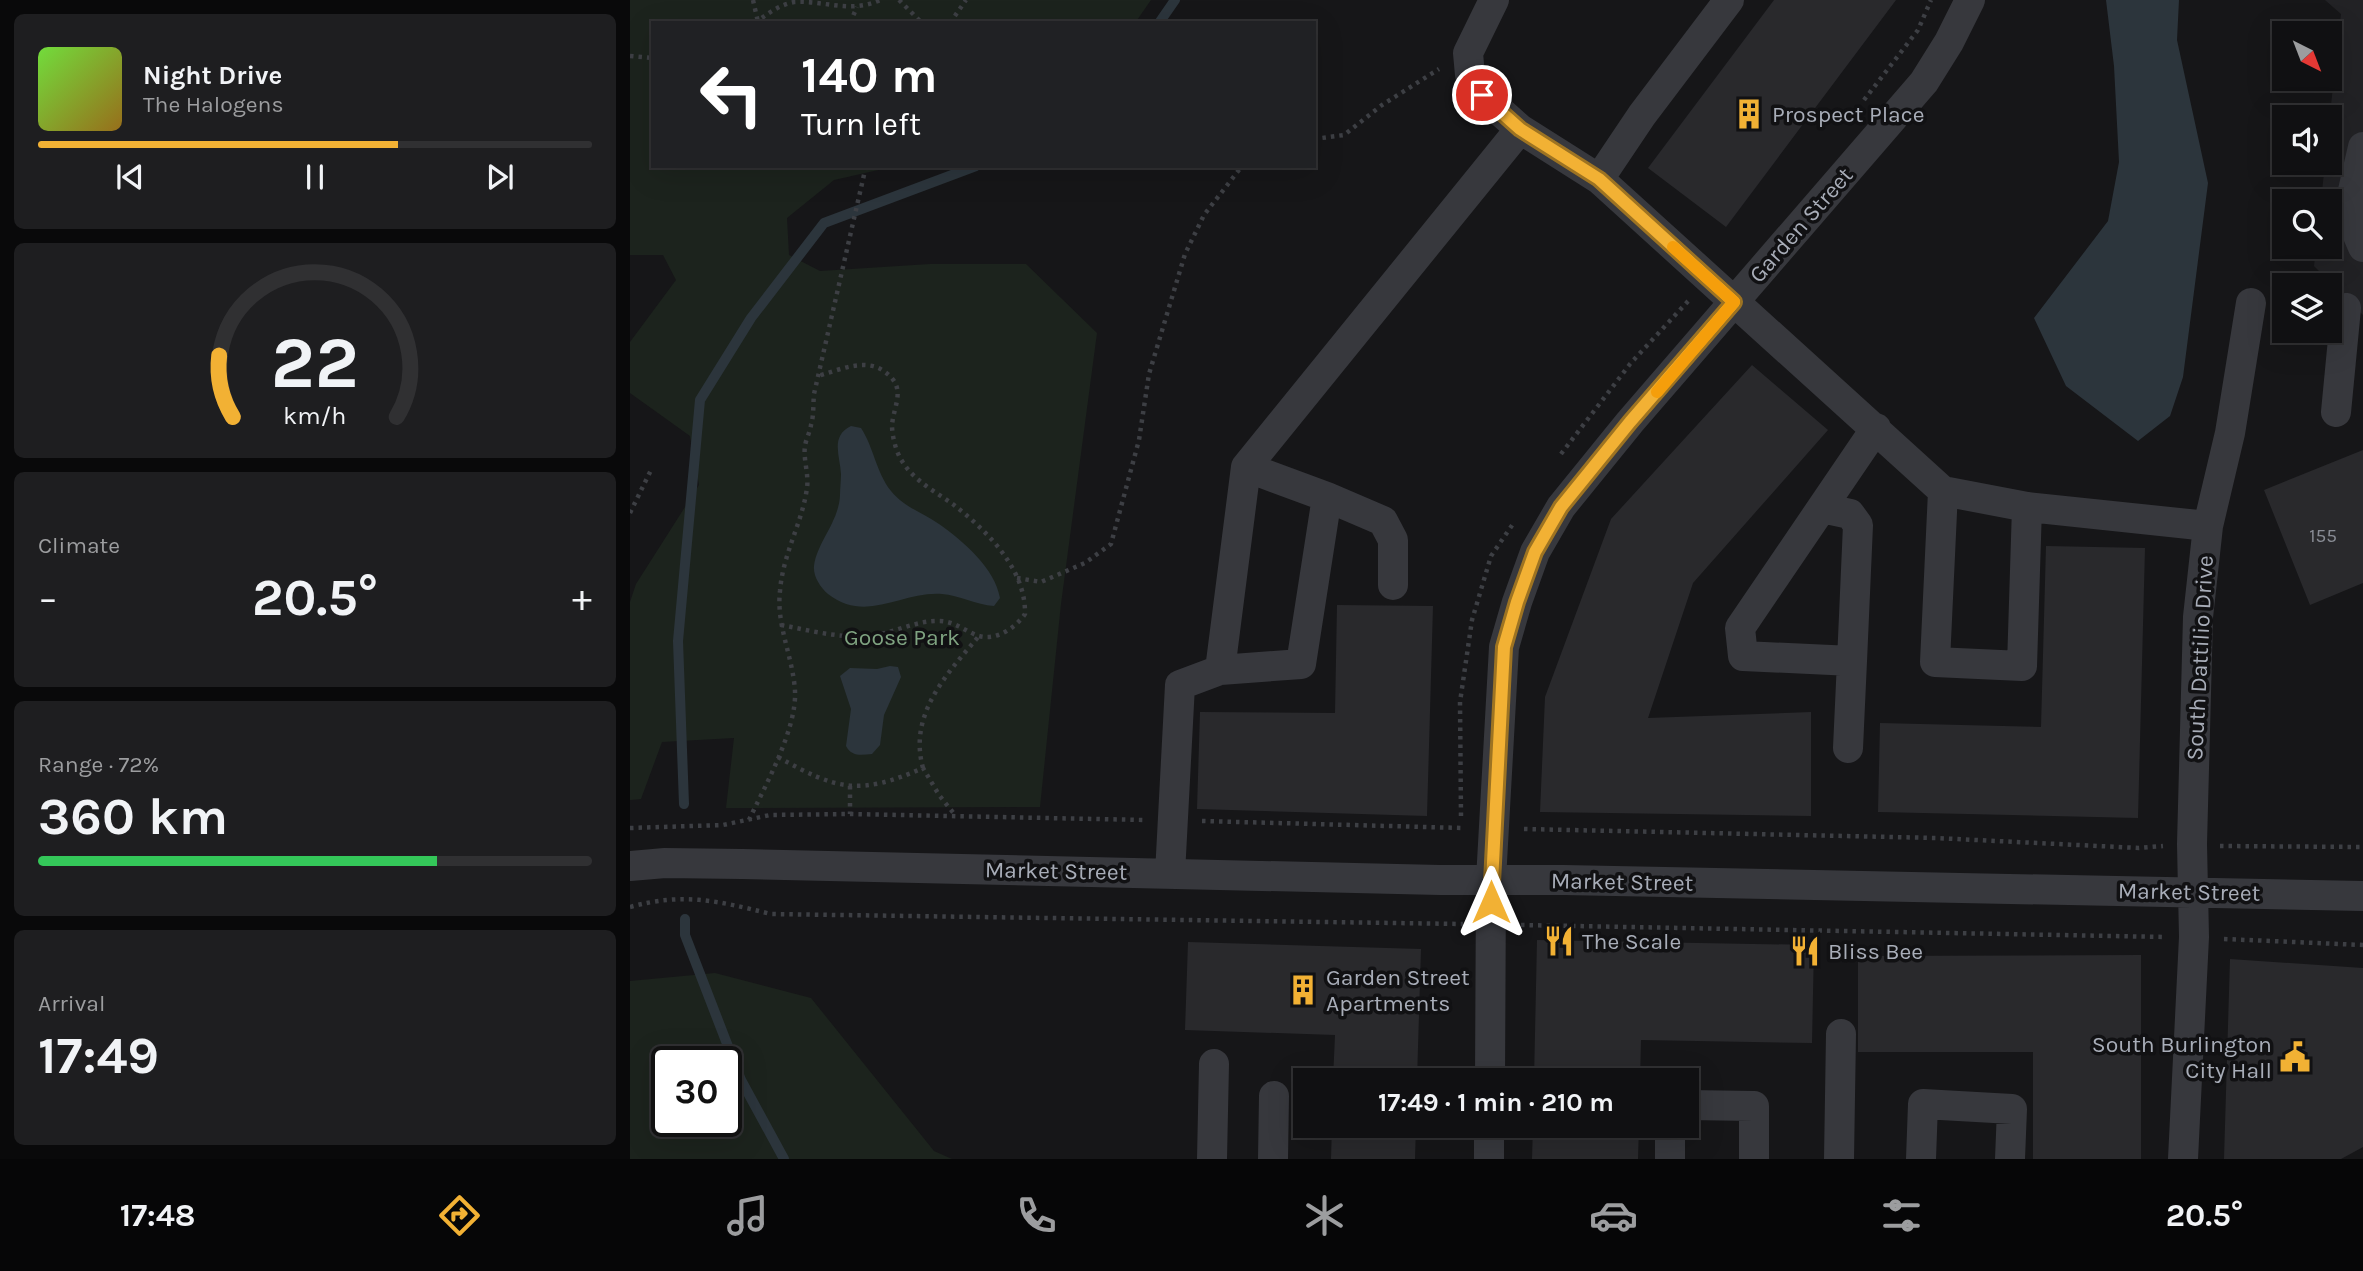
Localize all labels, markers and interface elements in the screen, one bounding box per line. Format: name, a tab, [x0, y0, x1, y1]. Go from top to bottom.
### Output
north arrow	[2272, 21, 2342, 91]
map controls	[2272, 21, 2342, 343]
text: 140 m	[801, 47, 938, 104]
icon: left	[686, 49, 777, 140]
text: Night Drive	[143, 60, 282, 91]
pin	[1452, 65, 1512, 125]
icon: arrive	[1463, 76, 1501, 114]
text: The Halogens	[143, 91, 283, 118]
building icon: Prospect Place	[1732, 97, 1766, 131]
place label: Prospect Place	[1772, 101, 1924, 128]
button: sound	[2272, 105, 2342, 175]
text: Turn left	[801, 106, 921, 143]
icon: previous	[111, 158, 149, 196]
icon: pause	[296, 158, 334, 196]
icon: next	[481, 158, 519, 196]
street label: Garden Street	[1744, 162, 1859, 288]
button: search	[2272, 189, 2342, 259]
button: layers	[2272, 273, 2342, 343]
text: 22	[271, 320, 359, 405]
text: km/h	[283, 400, 347, 429]
house number: 155	[2309, 525, 2337, 547]
text: Climate	[38, 532, 120, 559]
street label: South Dattilio Drive	[2181, 555, 2219, 761]
text: 20.5°	[252, 567, 378, 628]
text: −	[38, 576, 58, 621]
text: +	[572, 576, 592, 621]
park label: Goose Park	[844, 624, 960, 651]
text: Range · 72%	[38, 751, 159, 778]
text: 360 km	[38, 786, 228, 847]
street label: Market Street	[985, 856, 1128, 886]
position arrow	[1454, 865, 1528, 939]
street label: Market Street	[1551, 867, 1694, 897]
street label: Market Street	[2118, 877, 2261, 907]
restaurant icon: The Scale	[1542, 924, 1576, 958]
place label: The Scale	[1582, 928, 1681, 955]
restaurant icon: Bliss Bee	[1788, 934, 1822, 968]
place label: Bliss Bee	[1828, 938, 1923, 965]
place label: Garden Street Apartments	[1326, 964, 1470, 1017]
building icon: Garden Street Apartments	[1286, 973, 1320, 1007]
text: Arrival	[38, 990, 105, 1017]
text: 17:49	[38, 1025, 159, 1086]
place label: South Burlington City Hall	[2092, 1031, 2272, 1084]
public building icon: South Burlington City Hall	[2278, 1040, 2312, 1074]
speed limit sign: 30	[651, 1046, 742, 1137]
text: 17:49 · 1 min · 210 m	[1378, 1087, 1614, 1118]
icon: directions	[435, 1191, 484, 1240]
icon: music	[723, 1191, 772, 1240]
icon: phone	[1012, 1191, 1061, 1240]
icon: climate	[1300, 1191, 1349, 1240]
icon: car	[1589, 1191, 1638, 1240]
icon: filters	[1877, 1191, 1926, 1240]
text: 17:48	[120, 1197, 195, 1234]
text: 20.5°	[2166, 1197, 2243, 1234]

